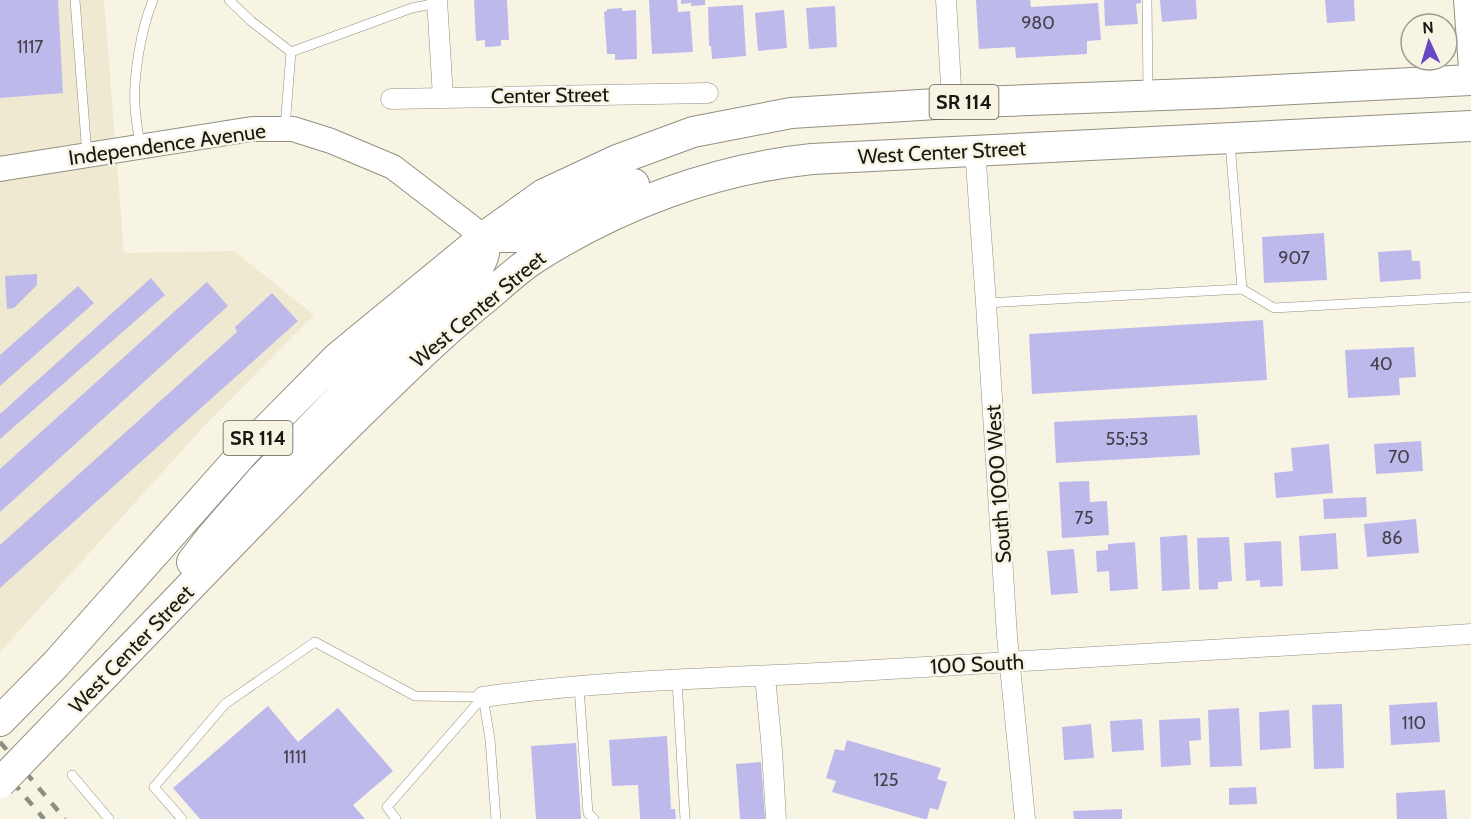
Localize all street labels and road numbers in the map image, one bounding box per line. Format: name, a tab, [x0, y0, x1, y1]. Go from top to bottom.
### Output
street label: Center Street	[491, 81, 609, 109]
road number: SR 114	[930, 85, 998, 119]
street label: Independence Avenue	[67, 118, 268, 170]
street label: West Center Street	[857, 135, 1027, 169]
street label: West Center Street	[405, 245, 551, 373]
street label: South 1000 West	[980, 404, 1016, 564]
road number: SR 114	[224, 421, 292, 455]
street label: West Center Street	[64, 580, 198, 718]
street label: 100 South	[929, 649, 1025, 679]

